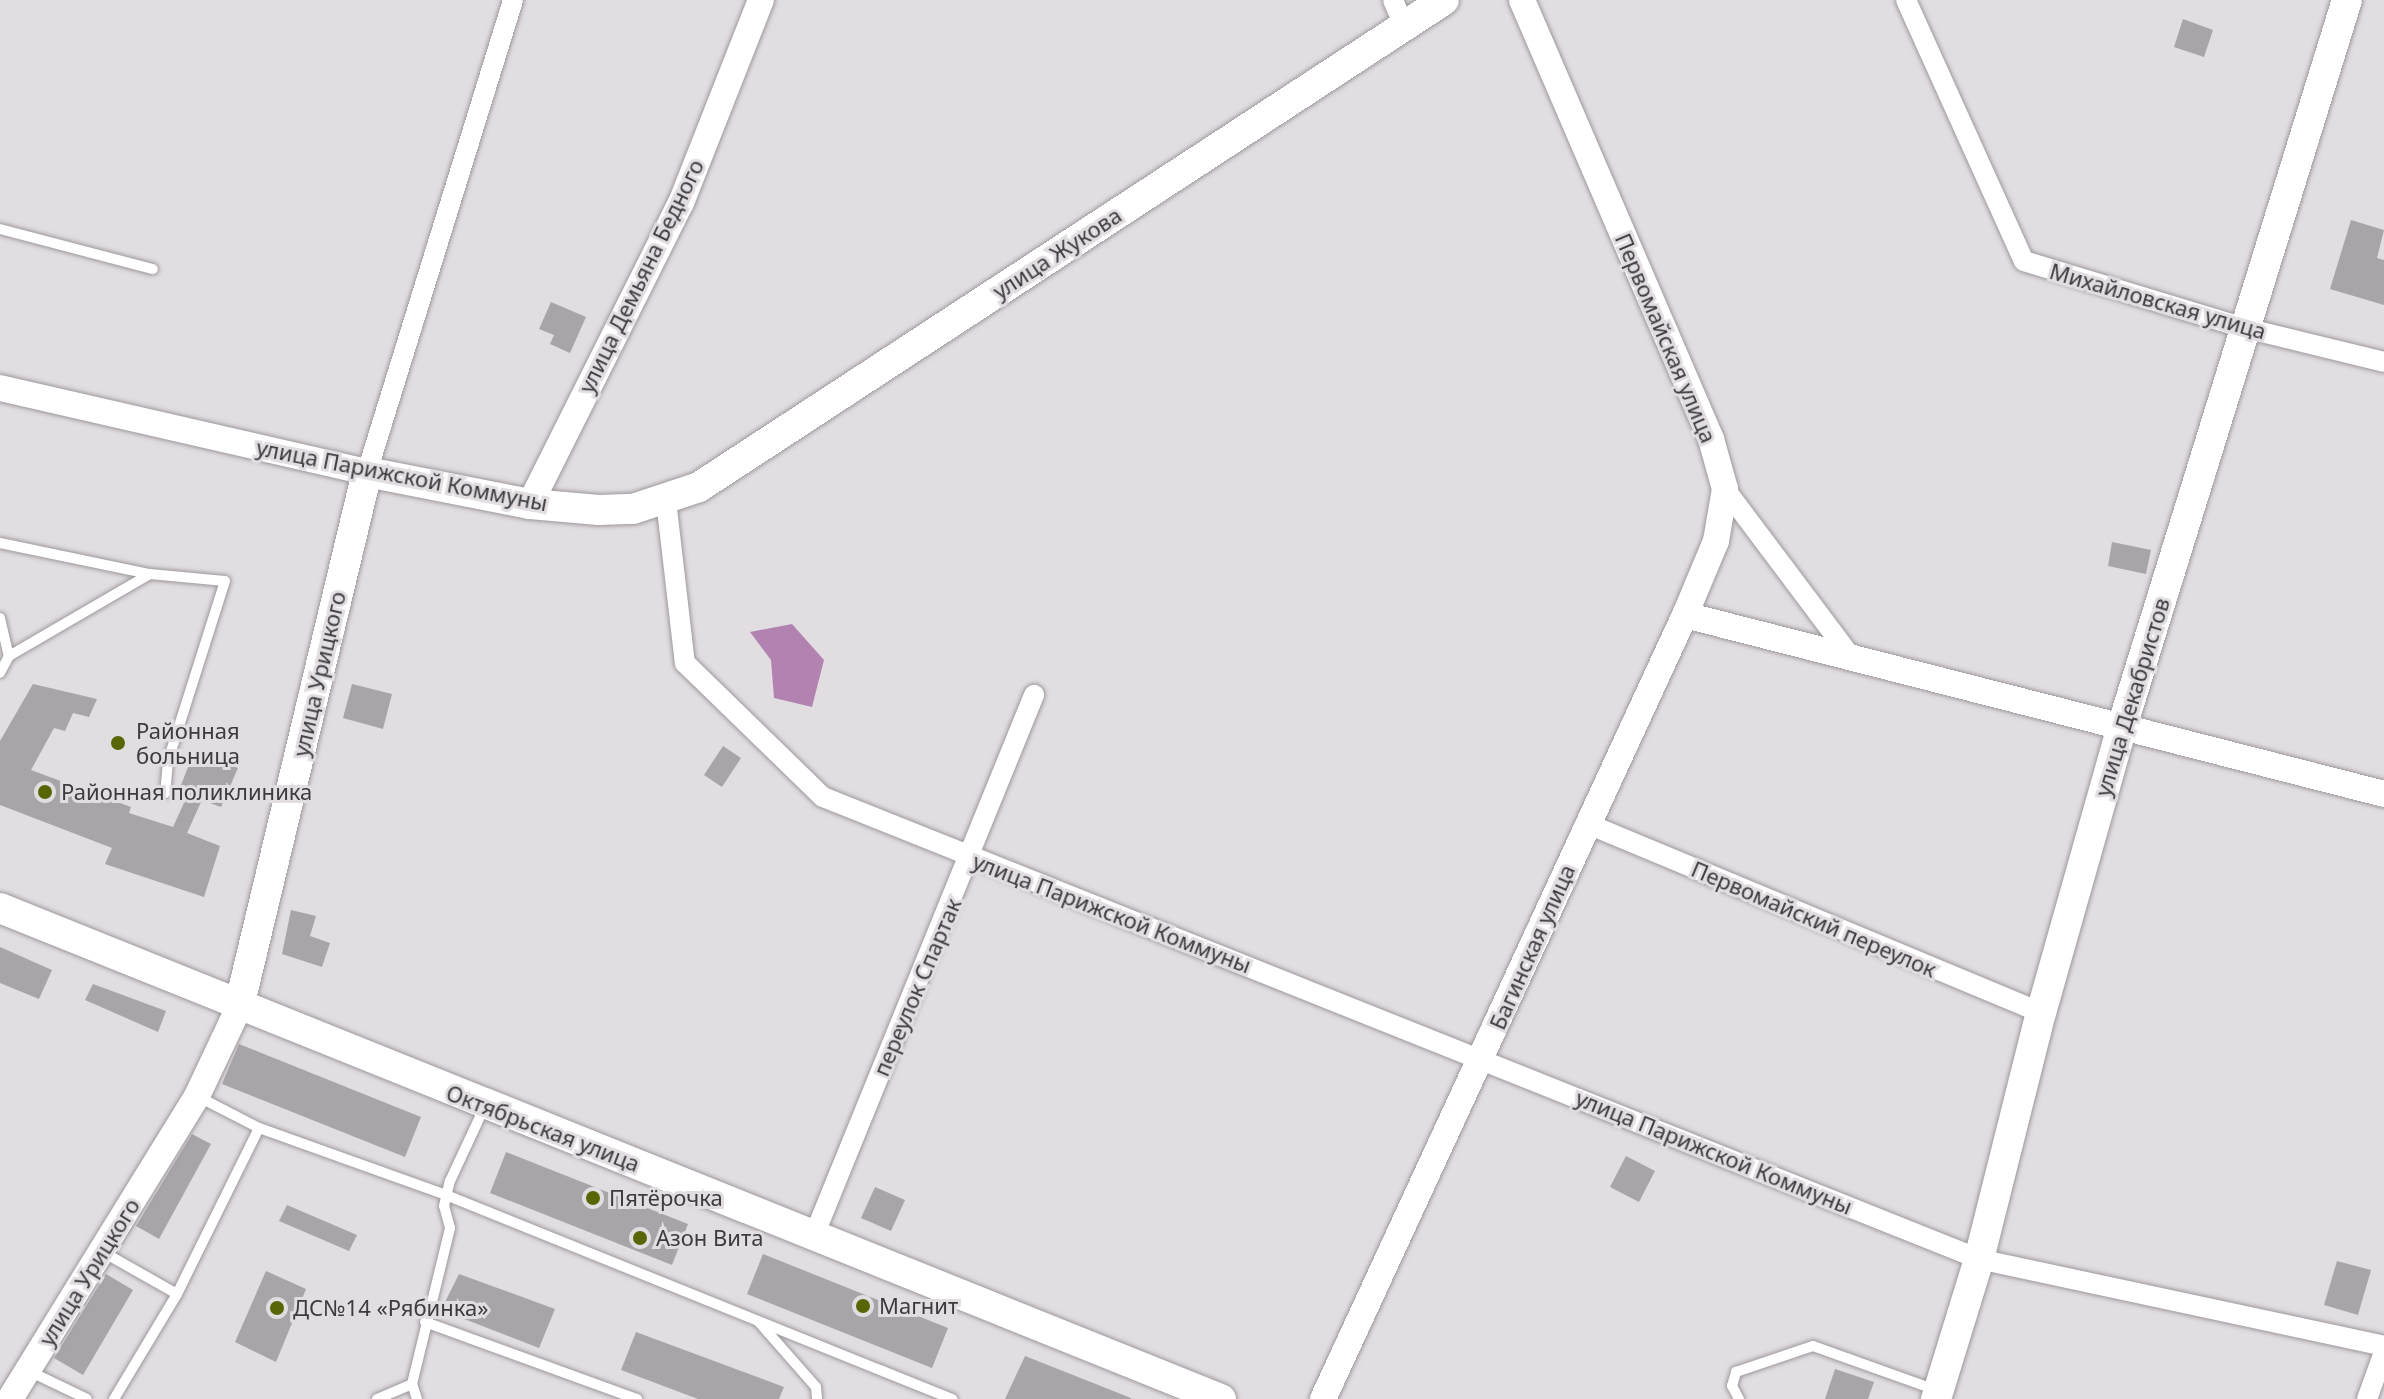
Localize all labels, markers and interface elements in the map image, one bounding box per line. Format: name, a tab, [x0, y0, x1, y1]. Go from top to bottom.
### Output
street label: улица Демьяна Бедного	[573, 155, 709, 397]
street label: улица Жукова	[988, 202, 1126, 304]
street label: Первомайская улица	[1610, 229, 1722, 447]
street label: Михайловская улица	[2047, 257, 2269, 345]
street label: улица Парижской Коммуны	[254, 434, 550, 516]
street label: улица Урицкого	[287, 589, 351, 759]
street label: улица Декабристов	[2089, 595, 2175, 799]
place label: Районная больница	[136, 717, 240, 768]
marker: Районная больница	[107, 732, 129, 754]
place label: Районная поликлиника	[61, 779, 312, 805]
marker: Районная поликлиника	[36, 783, 54, 801]
street label: улица Парижской Коммуны	[969, 848, 1255, 978]
street label: Первомайский переулок	[1688, 855, 1940, 983]
street label: Багинская улица	[1484, 860, 1580, 1034]
street label: переулок Спартак	[868, 894, 966, 1080]
street label: Октябрьская улица	[443, 1079, 643, 1177]
street label: улица Парижской Коммуны	[1572, 1084, 1856, 1220]
place label: Пятёрочка	[609, 1185, 723, 1211]
marker: Пятёрочка	[584, 1189, 602, 1207]
street label: улица Урицкого	[33, 1193, 145, 1351]
place label: Азон Вита	[656, 1225, 763, 1251]
marker: Азон Вита	[631, 1229, 649, 1247]
place label: Магнит	[879, 1293, 958, 1319]
place label: ДС№14 «Рябинка»	[293, 1295, 488, 1321]
marker: Магнит	[854, 1297, 872, 1315]
marker: ДС№14 «Рябинка»	[268, 1299, 286, 1317]

